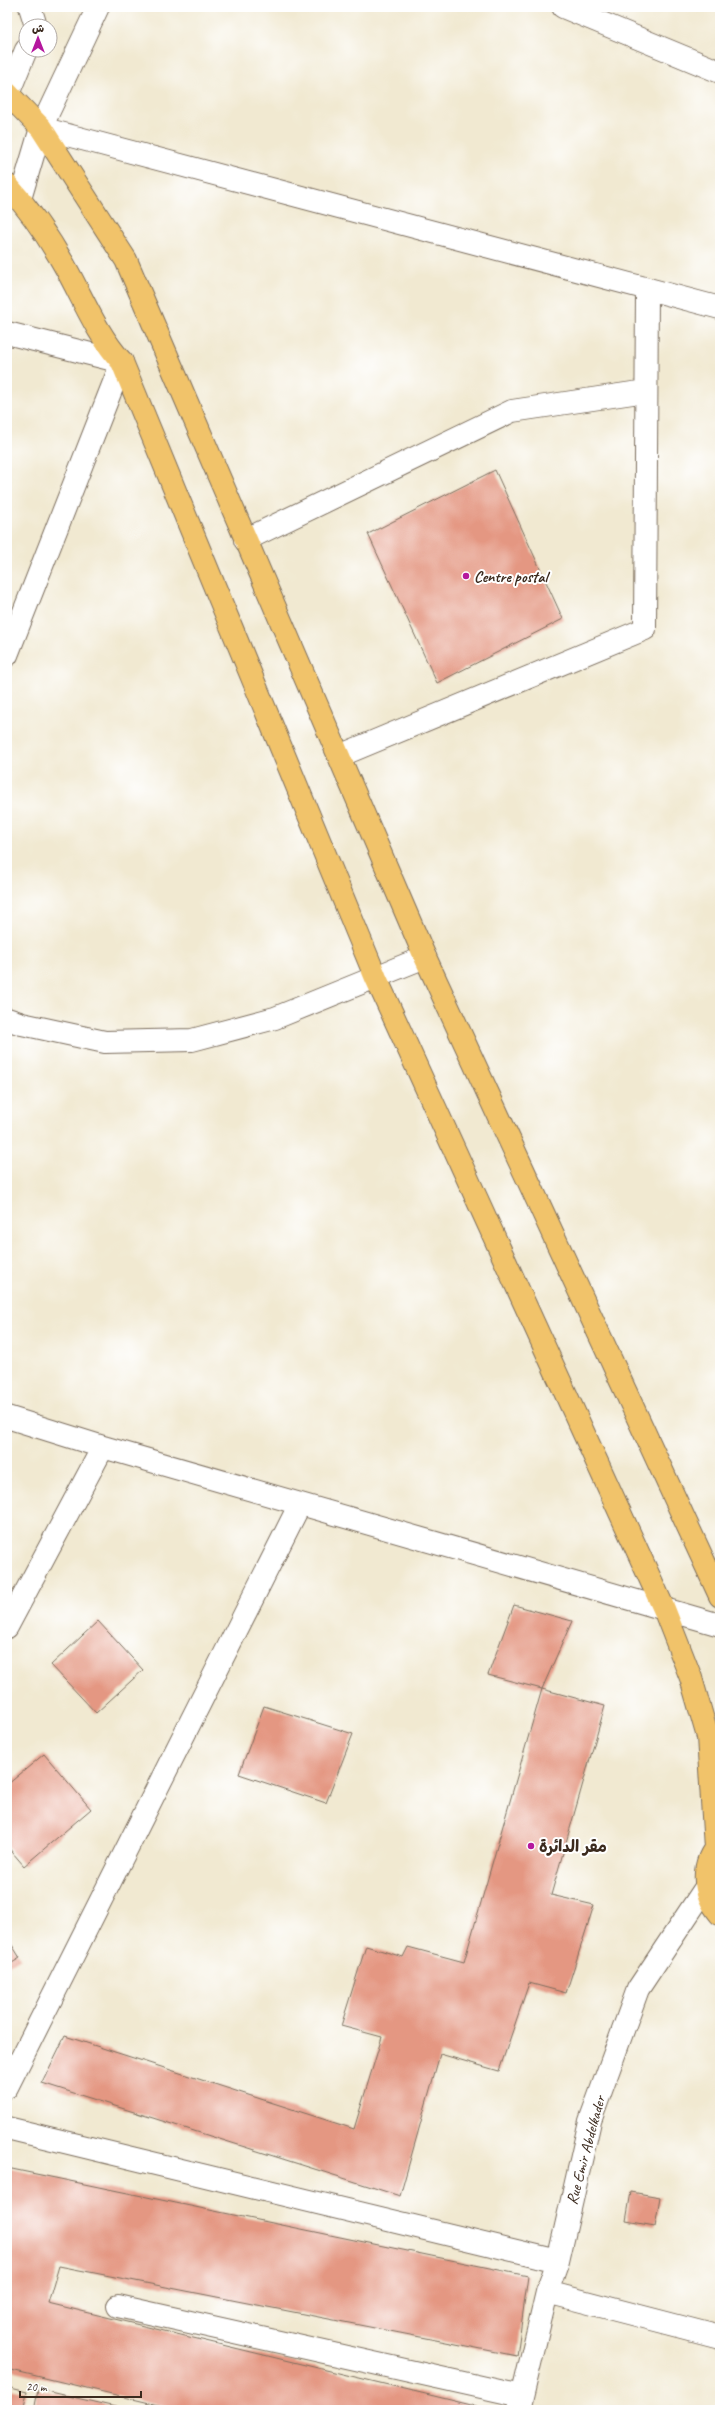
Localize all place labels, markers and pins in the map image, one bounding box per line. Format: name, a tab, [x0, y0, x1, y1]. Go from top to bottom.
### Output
place label: Centre postal	[474, 567, 550, 587]
marker: Centre postal	[461, 571, 471, 581]
place label: مقر الدائرة	[539, 1837, 607, 1857]
marker: مقر الدائرة	[526, 1841, 536, 1851]

